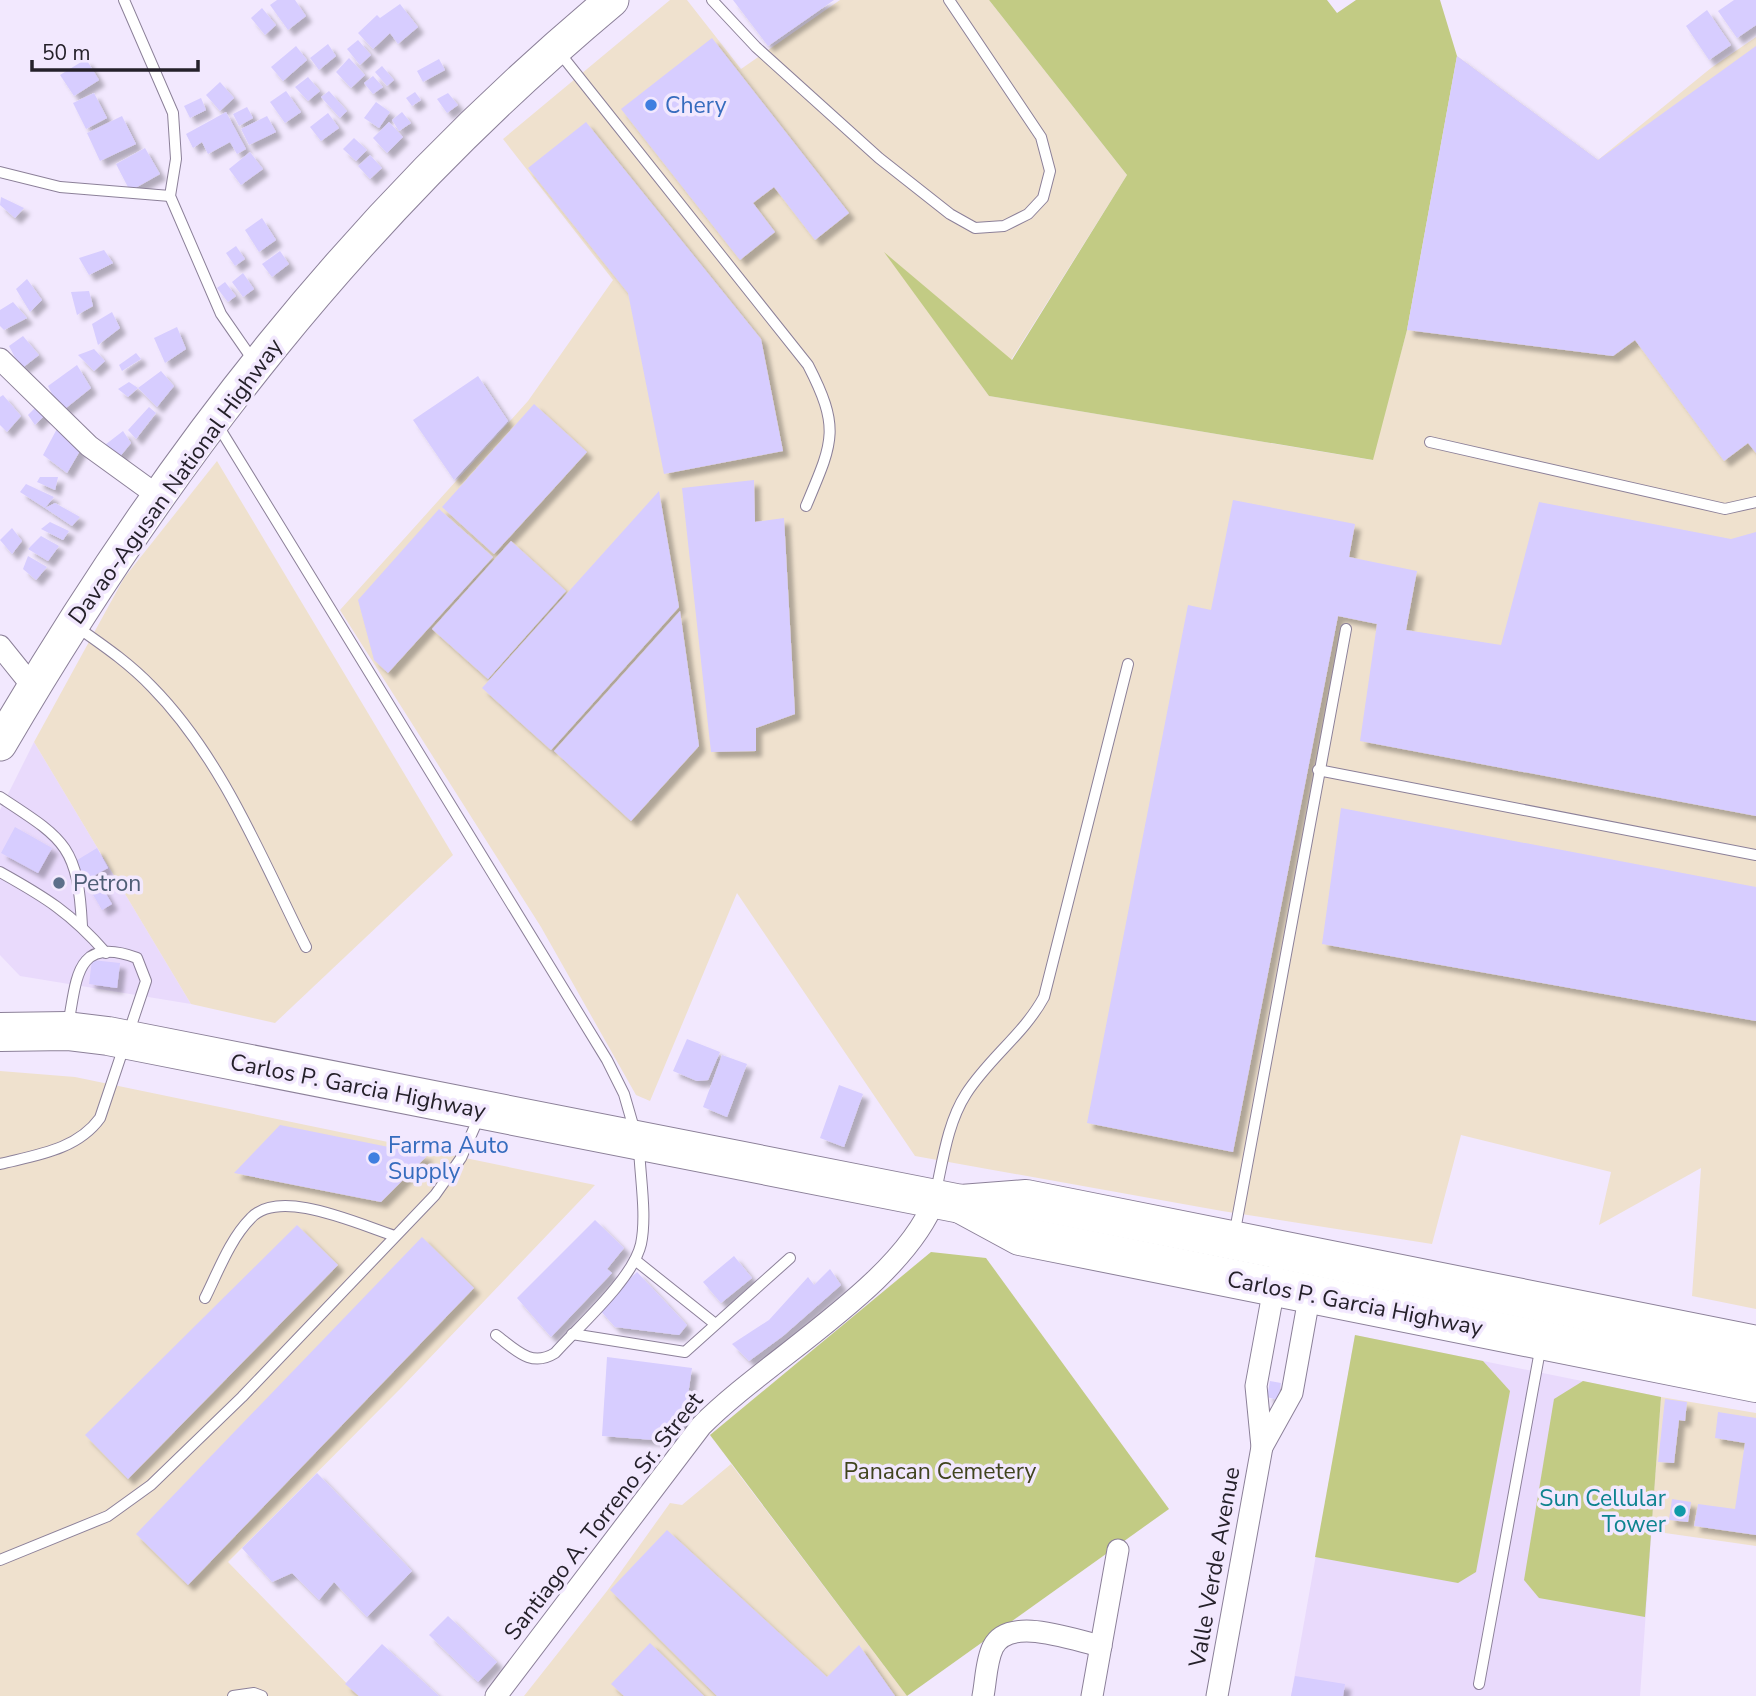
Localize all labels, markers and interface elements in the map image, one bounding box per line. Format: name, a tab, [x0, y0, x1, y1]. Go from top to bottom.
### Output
scale bar	[32, 28, 198, 72]
text: 50 m	[42, 39, 91, 67]
place label: Chery	[665, 90, 727, 121]
marker: Chery	[643, 97, 659, 113]
street label: Davao-Agusan National Highway	[61, 332, 290, 630]
place label: Petron	[73, 868, 141, 899]
marker: Petron	[51, 875, 67, 891]
street label: Carlos P. Garcia Highway	[227, 1046, 489, 1127]
place label: Farma Auto Supply	[388, 1130, 509, 1187]
marker: Farma Auto Supply	[366, 1150, 382, 1166]
street label: Carlos P. Garcia Highway	[1224, 1263, 1486, 1344]
street label: Santiago A. Torreno Sr. Street	[497, 1385, 711, 1647]
park label: Panacan Cemetery	[844, 1456, 1037, 1487]
street label: Valle Verde Avenue	[1181, 1464, 1247, 1671]
place label: Sun Cellular Tower	[1539, 1483, 1667, 1540]
marker: Sun Cellular Tower	[1672, 1503, 1688, 1519]

